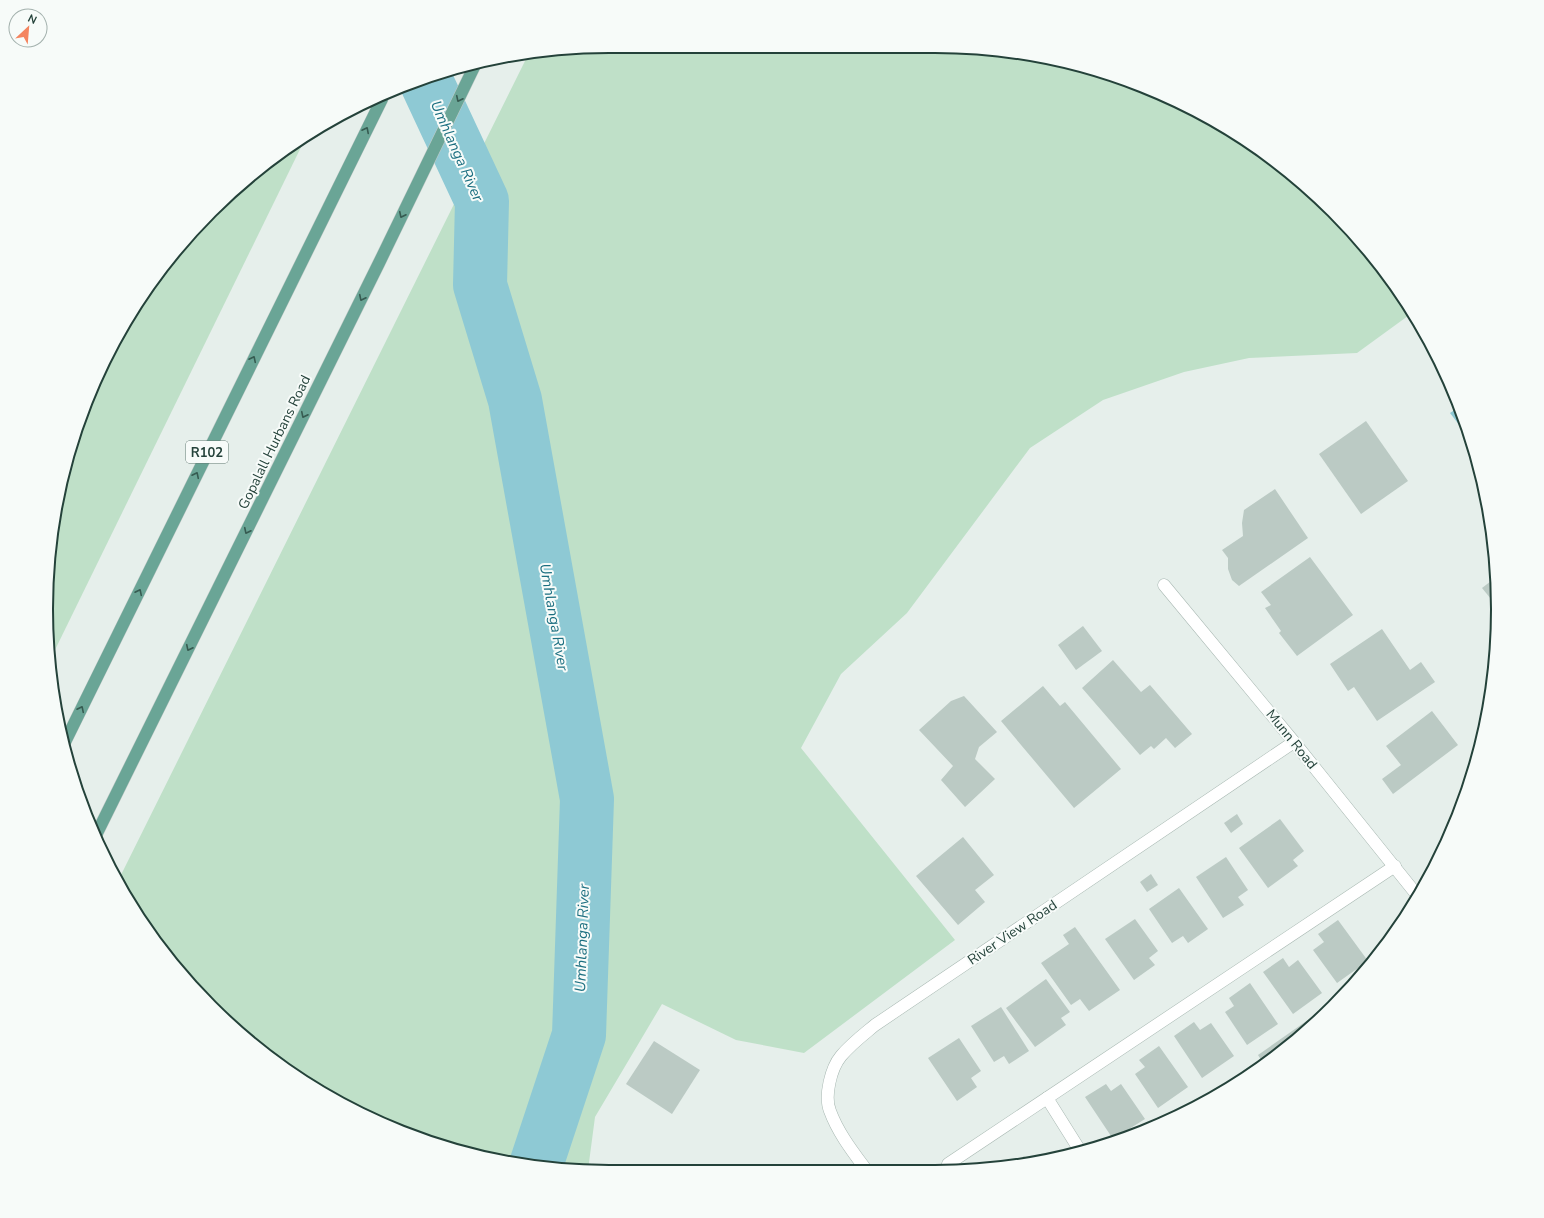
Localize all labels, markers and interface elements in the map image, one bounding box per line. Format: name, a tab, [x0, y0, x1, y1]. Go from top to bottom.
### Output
north arrow	[8, 8, 48, 48]
text: N	[25, 11, 39, 28]
one-way arrow	[456, 94, 464, 102]
water label: Umhlanga River	[426, 97, 488, 205]
one-way arrow	[362, 127, 369, 134]
one-way arrow	[400, 211, 407, 219]
one-way arrow	[359, 294, 367, 301]
one-way arrow	[248, 355, 256, 363]
street label: Gopalall Hurbans Road	[234, 372, 315, 512]
one-way arrow	[302, 410, 309, 418]
road number: R102	[186, 441, 228, 463]
one-way arrow	[191, 472, 199, 480]
one-way arrow	[244, 527, 252, 535]
water label: Umhlanga River	[535, 562, 573, 673]
one-way arrow	[134, 589, 141, 596]
one-way arrow	[186, 644, 194, 651]
one-way arrow	[76, 705, 84, 713]
street label: Munn Road	[1262, 705, 1322, 773]
water label: Umhlanga River	[570, 883, 594, 992]
street label: River View Road	[964, 895, 1061, 969]

